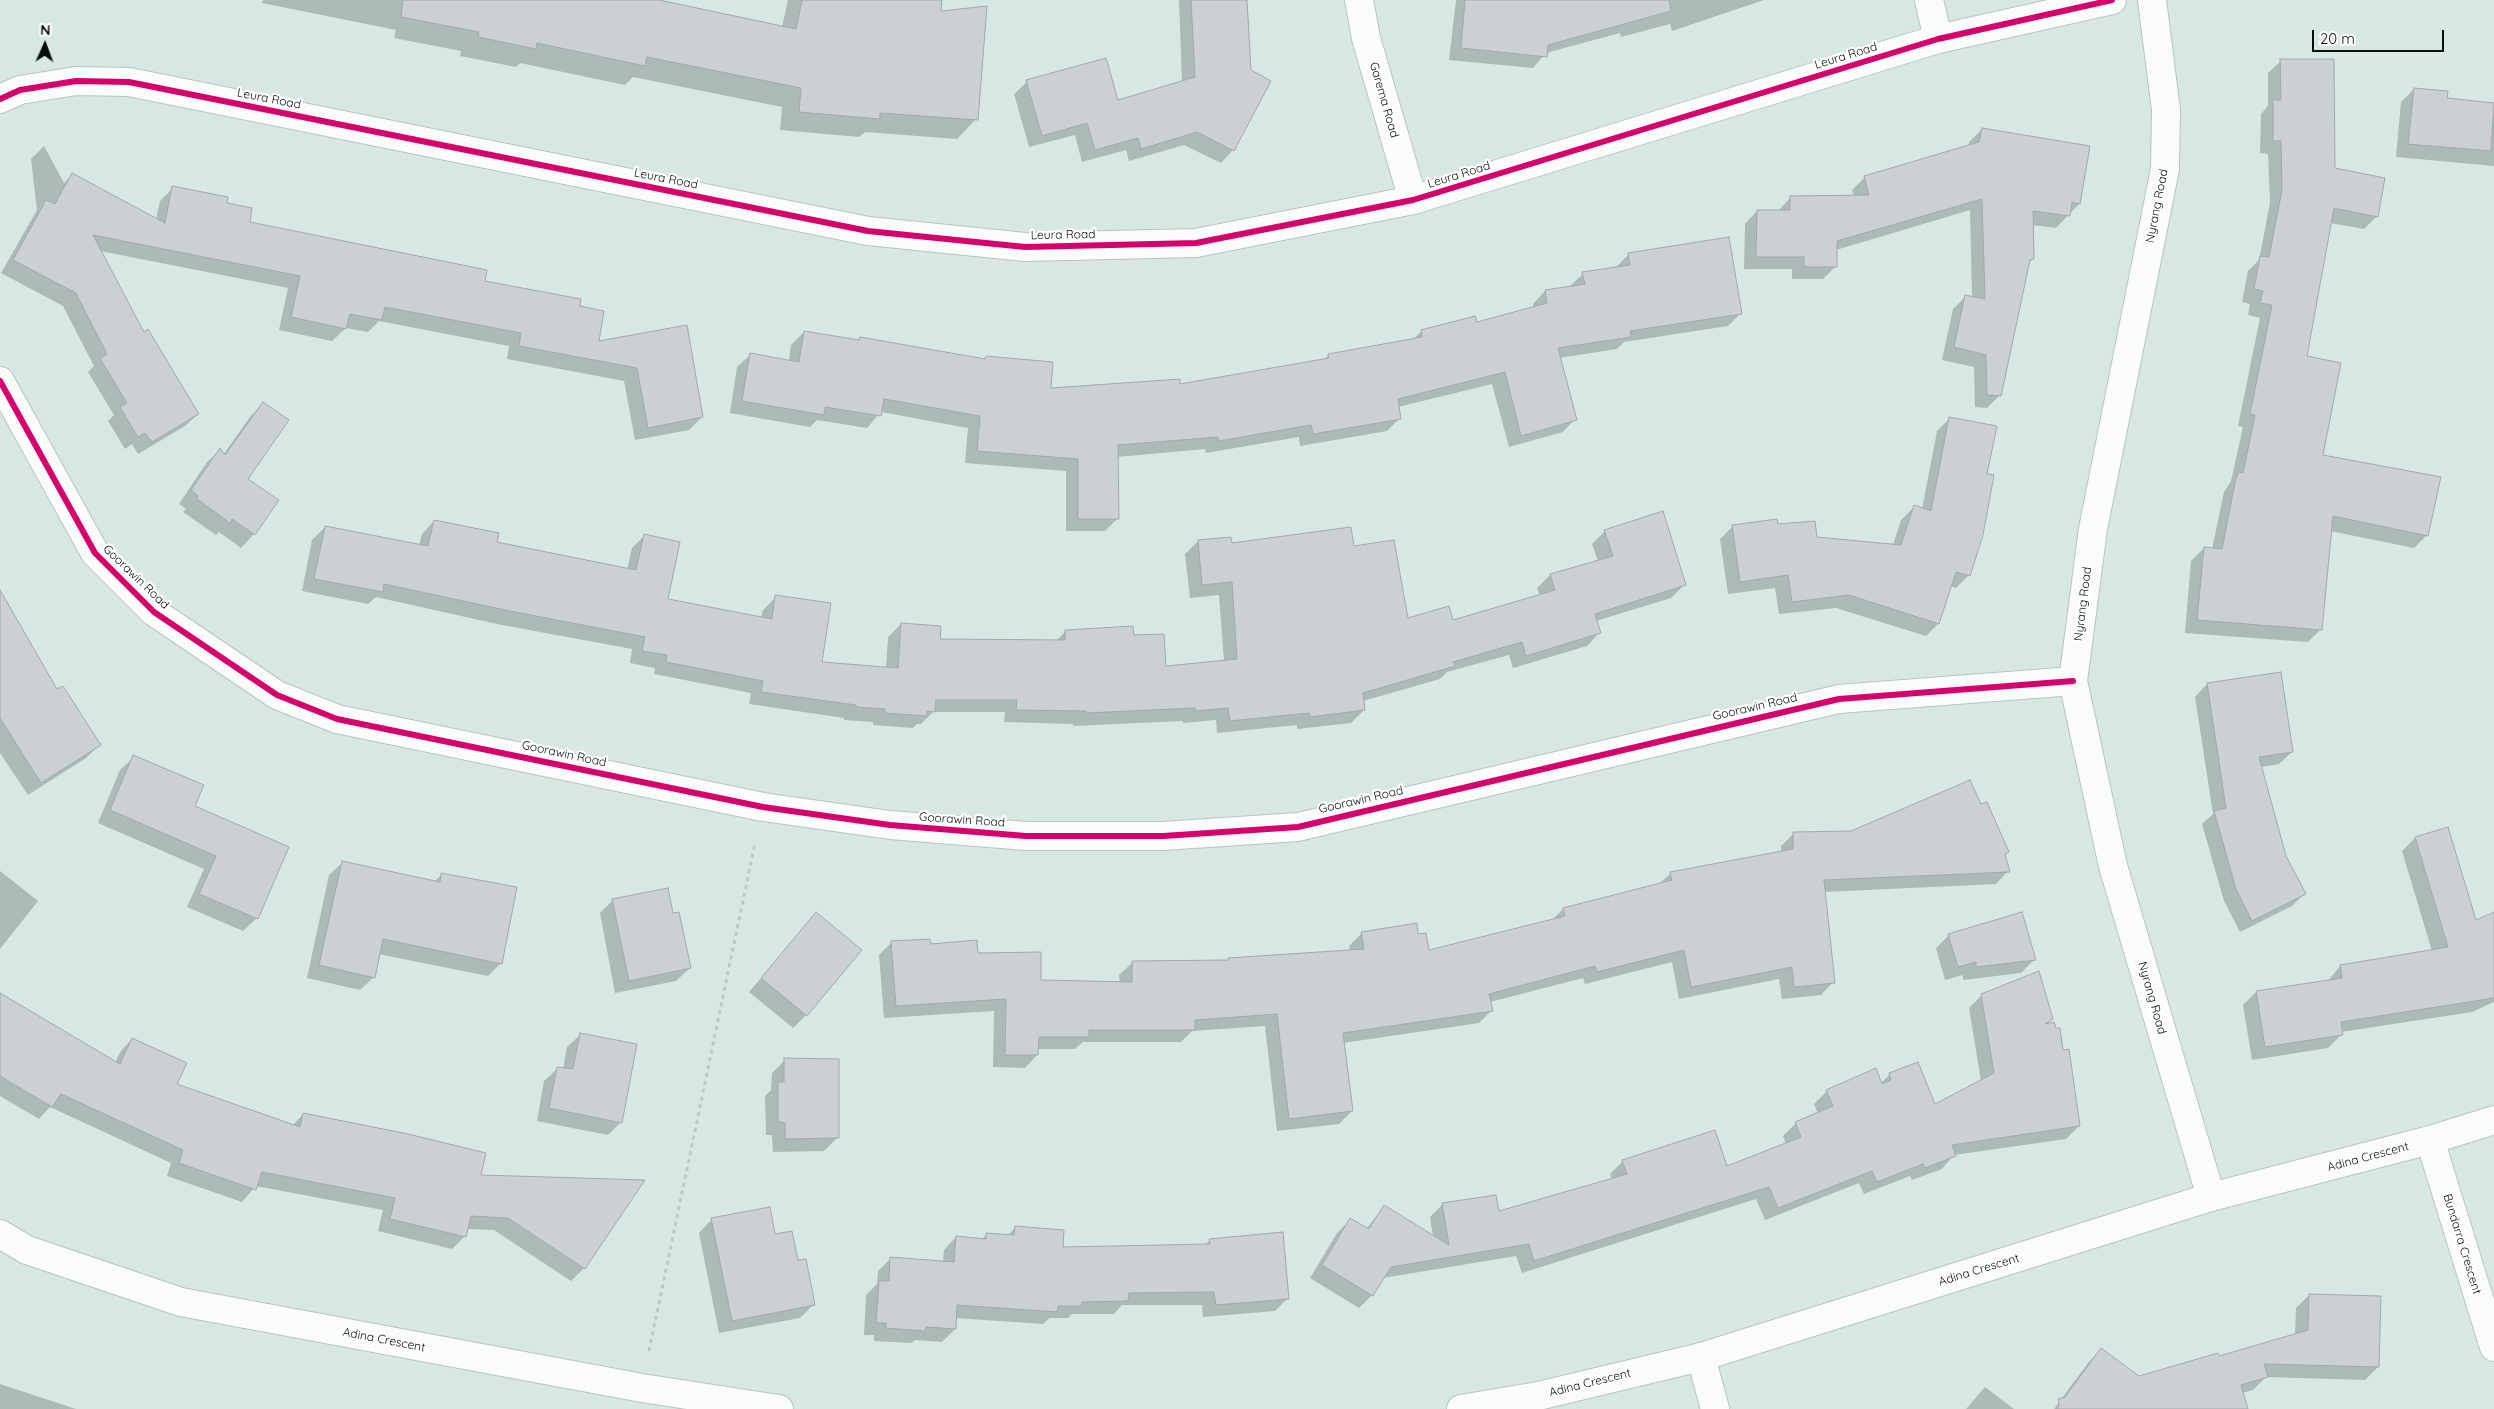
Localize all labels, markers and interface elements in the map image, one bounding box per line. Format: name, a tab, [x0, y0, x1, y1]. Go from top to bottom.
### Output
north arrow	[20, 20, 70, 70]
scale bar	[2314, 20, 2446, 52]
text: N	[40, 21, 51, 39]
text: 20 m	[2320, 29, 2355, 48]
street label: Leura Road	[1813, 40, 1879, 72]
street label: Garema Road	[1366, 60, 1402, 140]
street label: Leura Road	[236, 86, 302, 112]
street label: Leura Road	[1426, 159, 1492, 191]
street label: Leura Road	[633, 166, 699, 192]
street label: Nyrang Road	[2143, 168, 2171, 244]
street label: Leura Road	[1030, 227, 1096, 243]
street label: Goorawin Road	[100, 542, 172, 612]
street label: Nyrang Road	[2071, 566, 2095, 642]
street label: Goorawin Road	[1711, 690, 1799, 724]
street label: Goorawin Road	[520, 738, 608, 770]
street label: Goorawin Road	[1317, 783, 1405, 817]
street label: Goorawin Road	[919, 810, 1005, 830]
street label: Nyrang Road	[2135, 960, 2169, 1036]
street label: Adina Crescent	[2326, 1139, 2410, 1175]
street label: Bundarra Crescent	[2440, 1192, 2484, 1296]
street label: Adina Crescent	[1937, 1251, 2021, 1289]
street label: Adina Crescent	[342, 1325, 426, 1355]
street label: Adina Crescent	[1548, 1366, 1632, 1400]

